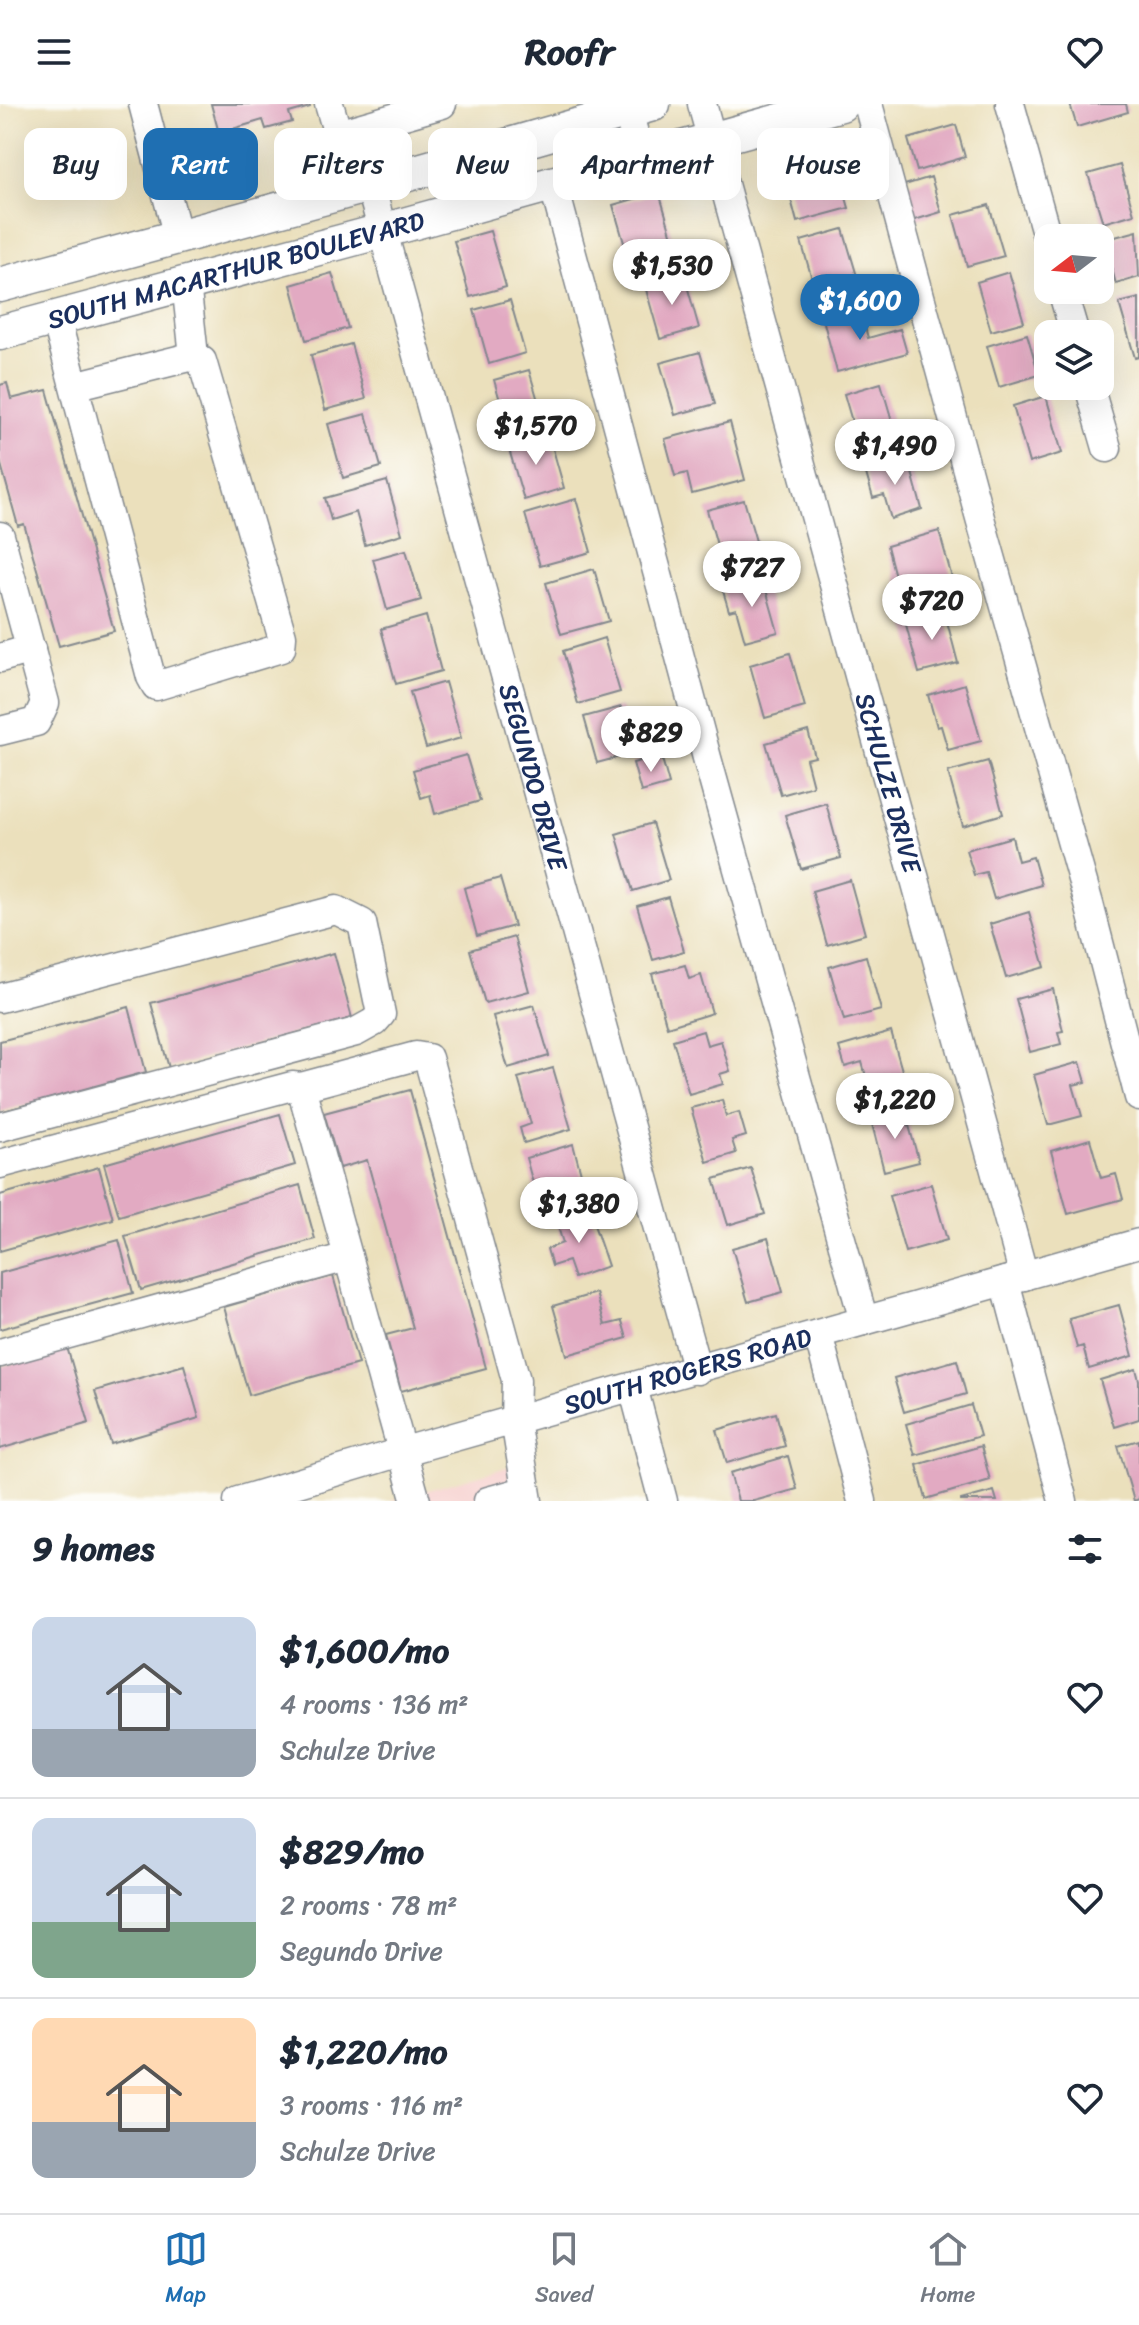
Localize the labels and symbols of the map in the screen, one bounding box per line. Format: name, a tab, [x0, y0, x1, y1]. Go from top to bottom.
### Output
street label: SOUTH MACARTHUR BOULEVARD	[42, 197, 430, 342]
north arrow	[1034, 224, 1114, 304]
pin: $1,530	[607, 239, 737, 307]
pin: $1,600	[795, 274, 925, 342]
pin: $1,570	[471, 399, 601, 467]
pin: $1,490	[830, 419, 960, 487]
pin: $727	[705, 541, 799, 609]
pin: $720	[885, 574, 979, 642]
street label: SEGUNDO DRIVE	[486, 678, 582, 877]
street label: SCHULZE DRIVE	[842, 687, 936, 880]
pin: $829	[604, 706, 698, 774]
pin: $1,220	[830, 1073, 960, 1141]
pin: $1,380	[514, 1177, 644, 1245]
street label: SOUTH ROGERS ROAD	[558, 1314, 817, 1428]

